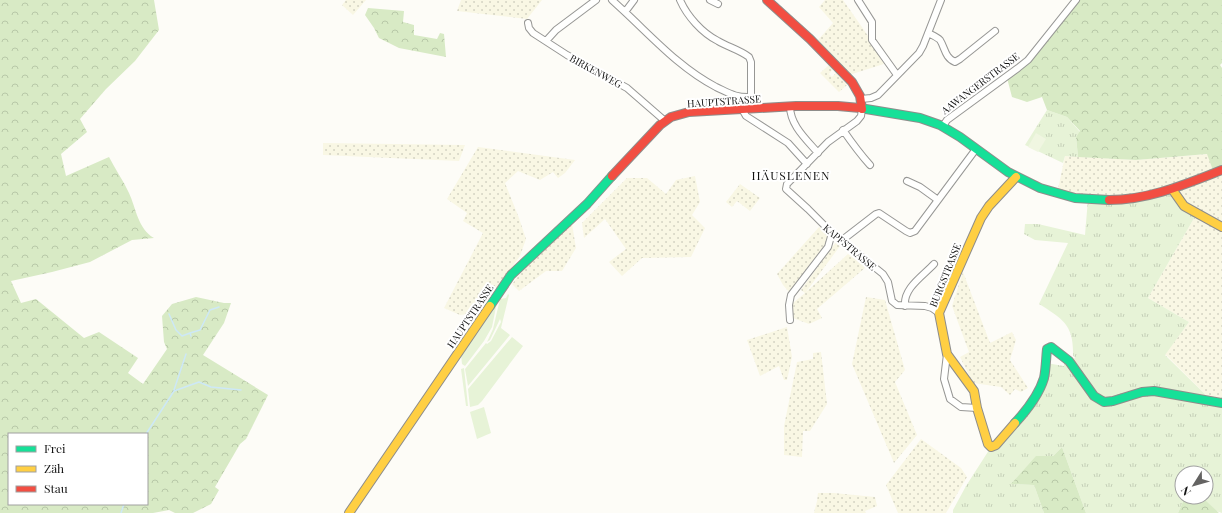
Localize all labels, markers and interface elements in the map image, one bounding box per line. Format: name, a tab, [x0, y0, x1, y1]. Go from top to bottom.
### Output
street label: AAWANGERSTRASSE	[937, 49, 1022, 118]
street label: BIRKENWEG	[567, 51, 625, 91]
street label: HAUPTSTRASSE	[687, 91, 761, 111]
district label: HÄUSLENEN	[752, 167, 830, 183]
street label: KAPFSTRASSE	[820, 221, 880, 273]
street label: BURGSTRASSE	[926, 241, 964, 309]
street label: HAUPTSTRASSE	[443, 281, 497, 351]
legend	[8, 433, 148, 505]
text: Frei	[44, 440, 66, 456]
text: Zäh	[44, 460, 64, 476]
north arrow	[1174, 465, 1214, 505]
text: Stau	[44, 480, 68, 496]
text: N	[1177, 484, 1194, 499]

